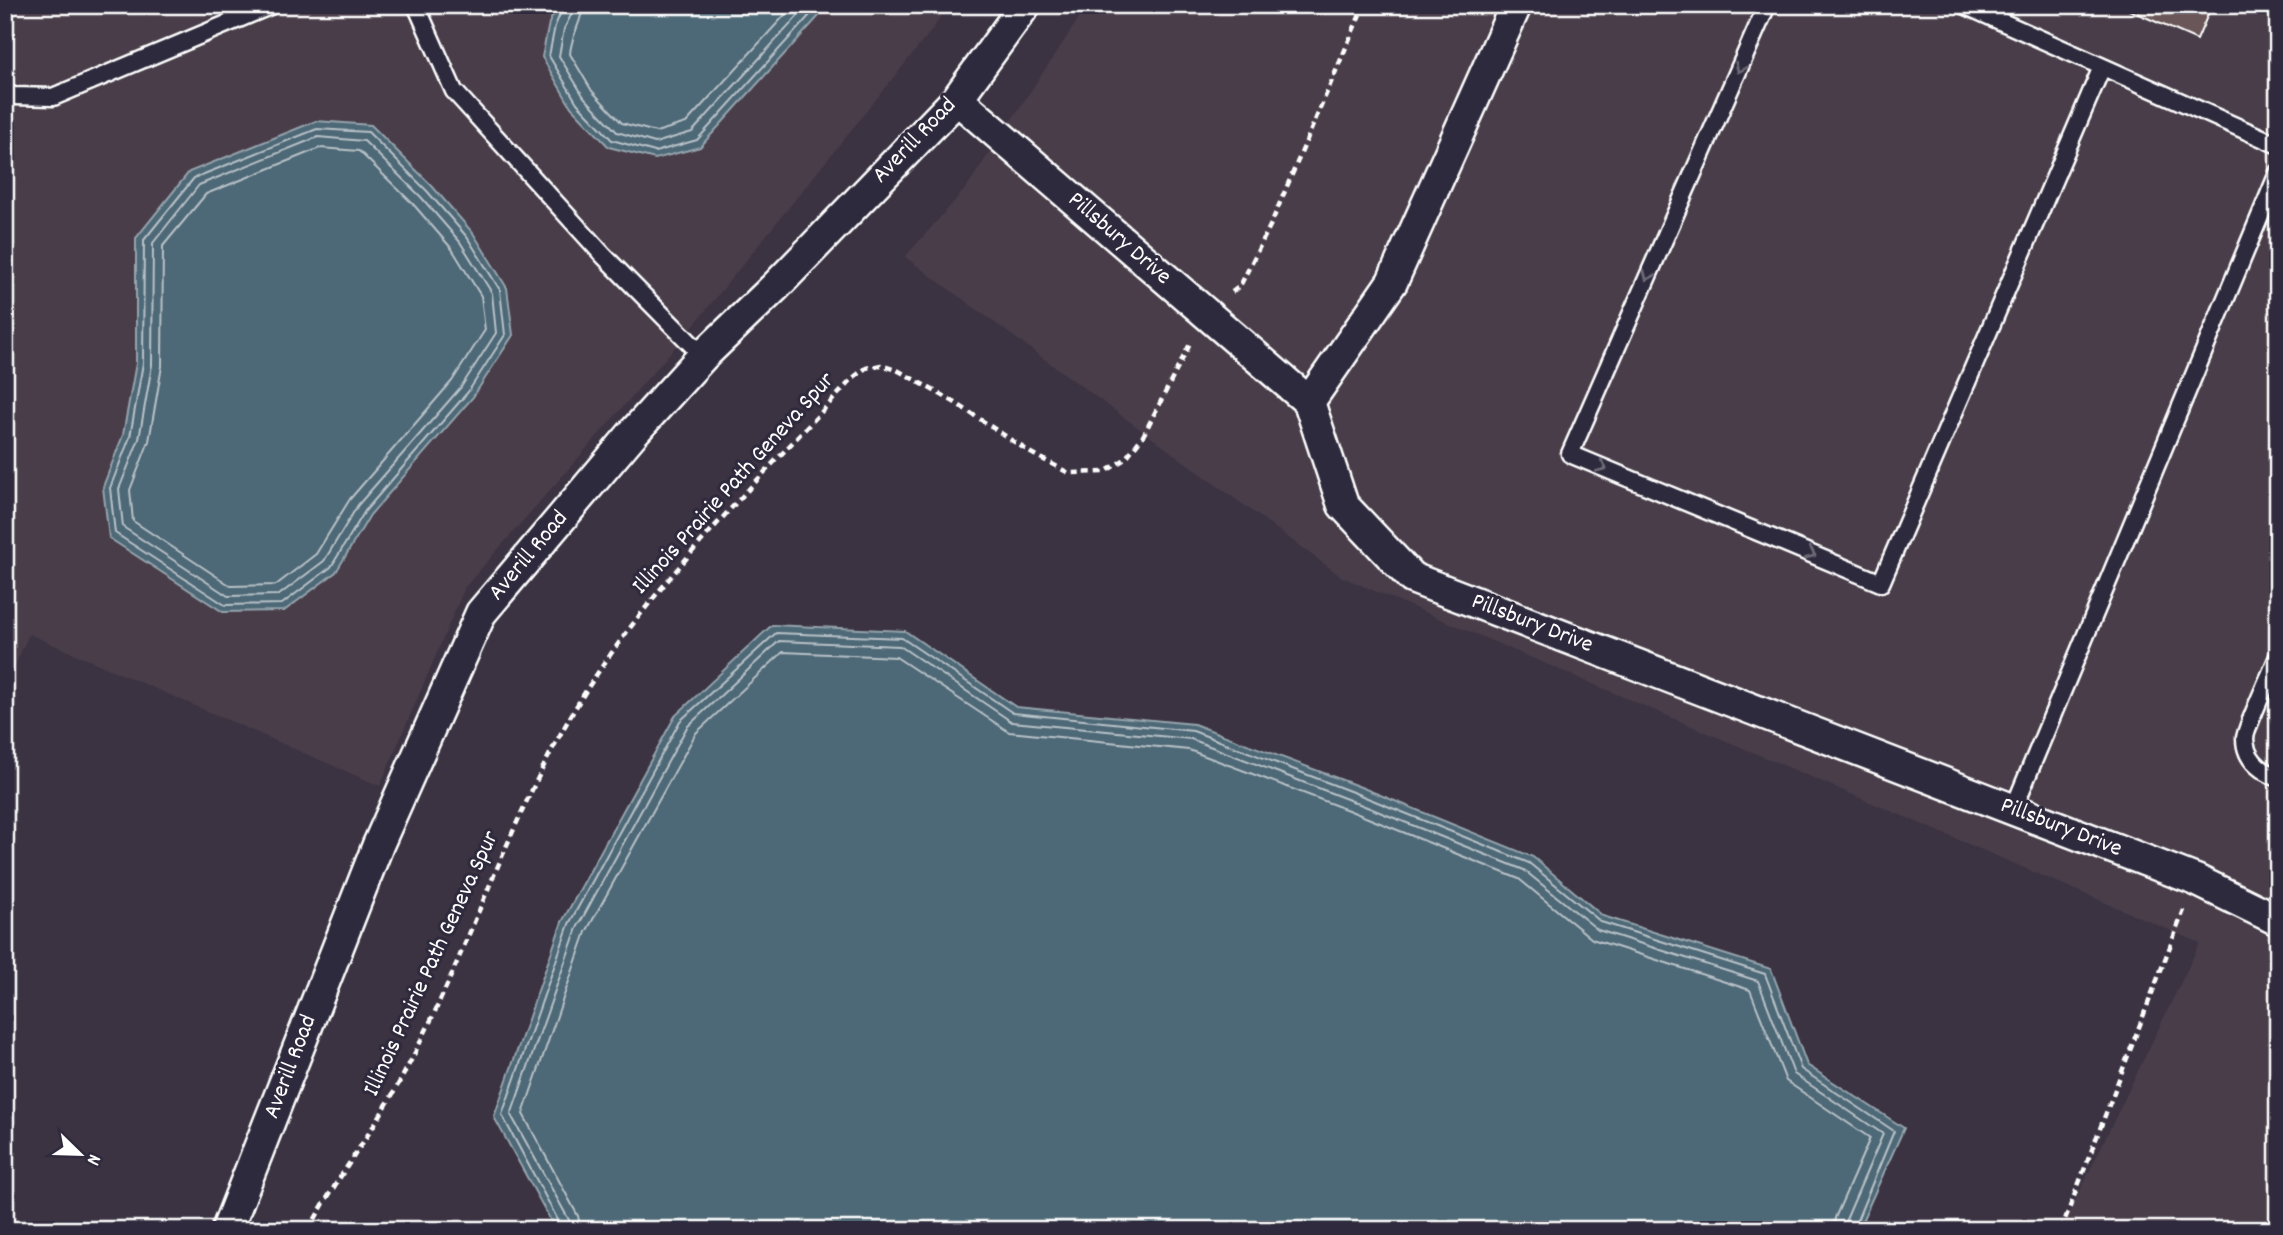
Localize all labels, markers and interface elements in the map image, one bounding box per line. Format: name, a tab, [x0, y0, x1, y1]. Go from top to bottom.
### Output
one-way arrow	[1734, 61, 1748, 73]
street label: Averill Road	[865, 90, 965, 192]
street label: Pillsbury Drive	[1060, 184, 1178, 294]
one-way arrow	[1642, 269, 1656, 281]
street label: Illinois Prairie Path Geneva Spur	[625, 365, 843, 603]
one-way arrow	[1595, 458, 1607, 472]
street label: Averill Road	[481, 503, 577, 609]
one-way arrow	[1805, 546, 1817, 560]
street label: Pillsbury Drive	[1466, 585, 1598, 663]
street label: Pillsbury Drive	[1995, 789, 2127, 867]
street label: Illinois Prairie Path Geneva Spur	[355, 826, 509, 1102]
street label: Averill Road	[256, 1010, 326, 1124]
north arrow	[46, 1120, 116, 1190]
text: N	[78, 1150, 107, 1169]

